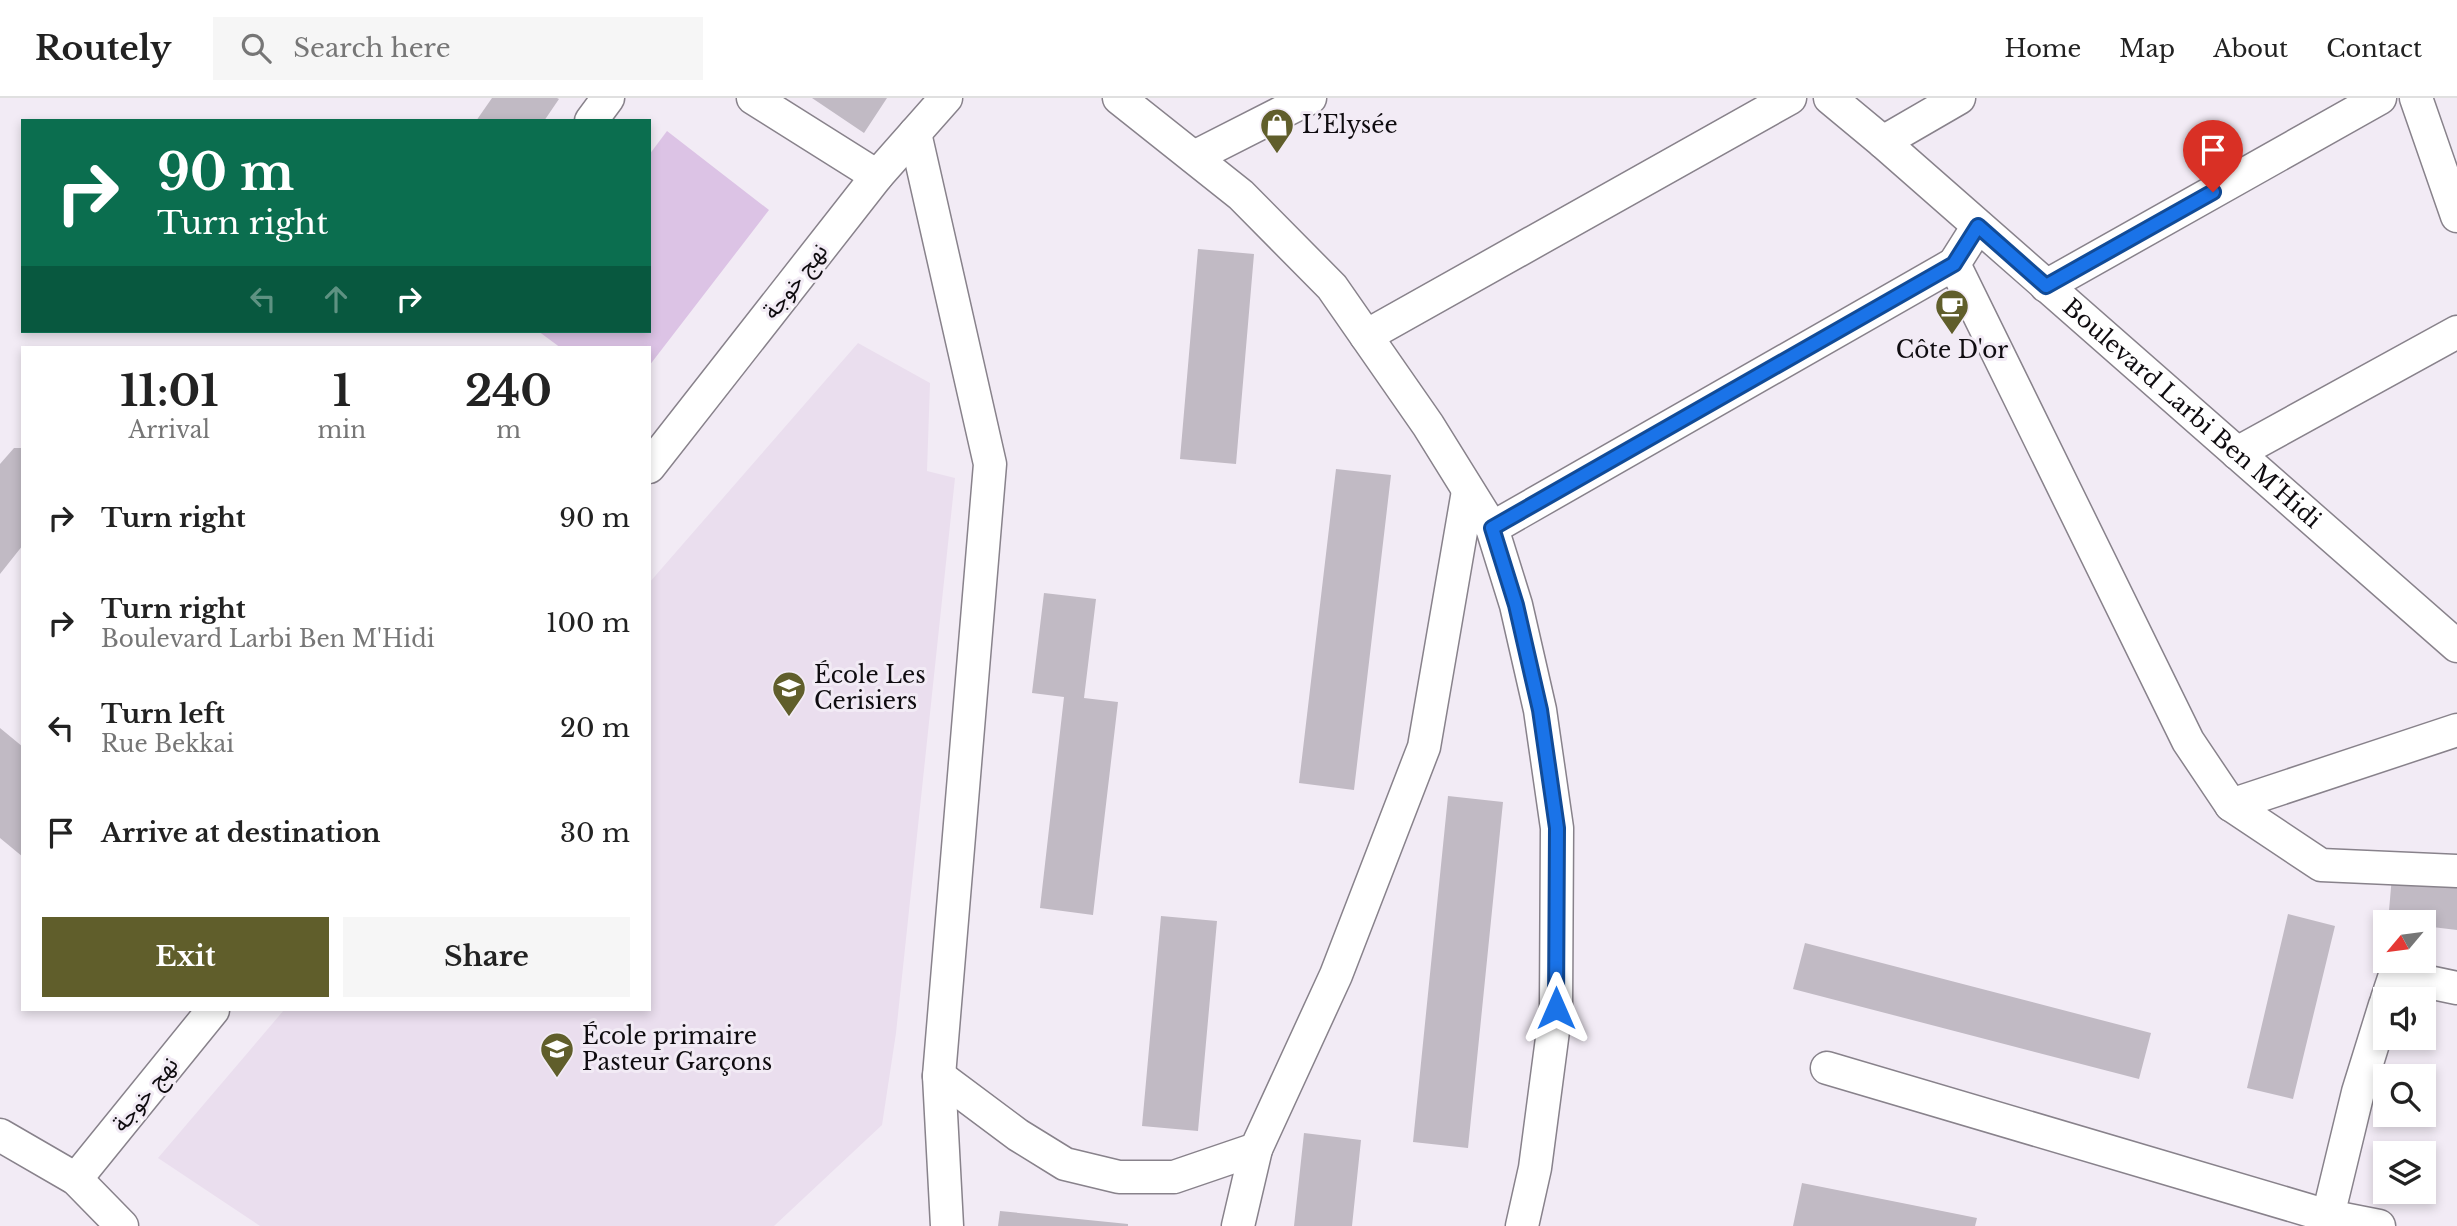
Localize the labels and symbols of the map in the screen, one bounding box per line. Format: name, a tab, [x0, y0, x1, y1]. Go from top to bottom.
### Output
shop icon: L’Elysée	[1258, 106, 1296, 155]
place label: L’Elysée	[1302, 111, 1398, 139]
pin	[2183, 120, 2243, 192]
street label: نهج خوجة	[757, 238, 836, 326]
cafe icon: Côte D'or	[1933, 287, 1971, 336]
street label: Boulevard Larbi Ben M'Hidi	[2057, 293, 2327, 534]
place label: Côte D'or	[1896, 336, 2008, 364]
place label: École Les Cerisiers	[814, 660, 926, 715]
school or university icon: École Les Cerisiers	[770, 669, 808, 718]
north arrow	[2373, 910, 2436, 973]
position arrow	[1519, 971, 1593, 1045]
place label: École primaire Pasteur Garçons	[582, 1021, 772, 1076]
school or university icon: École primaire Pasteur Garçons	[538, 1030, 576, 1079]
street label: نهج خوجة	[106, 1051, 186, 1139]

